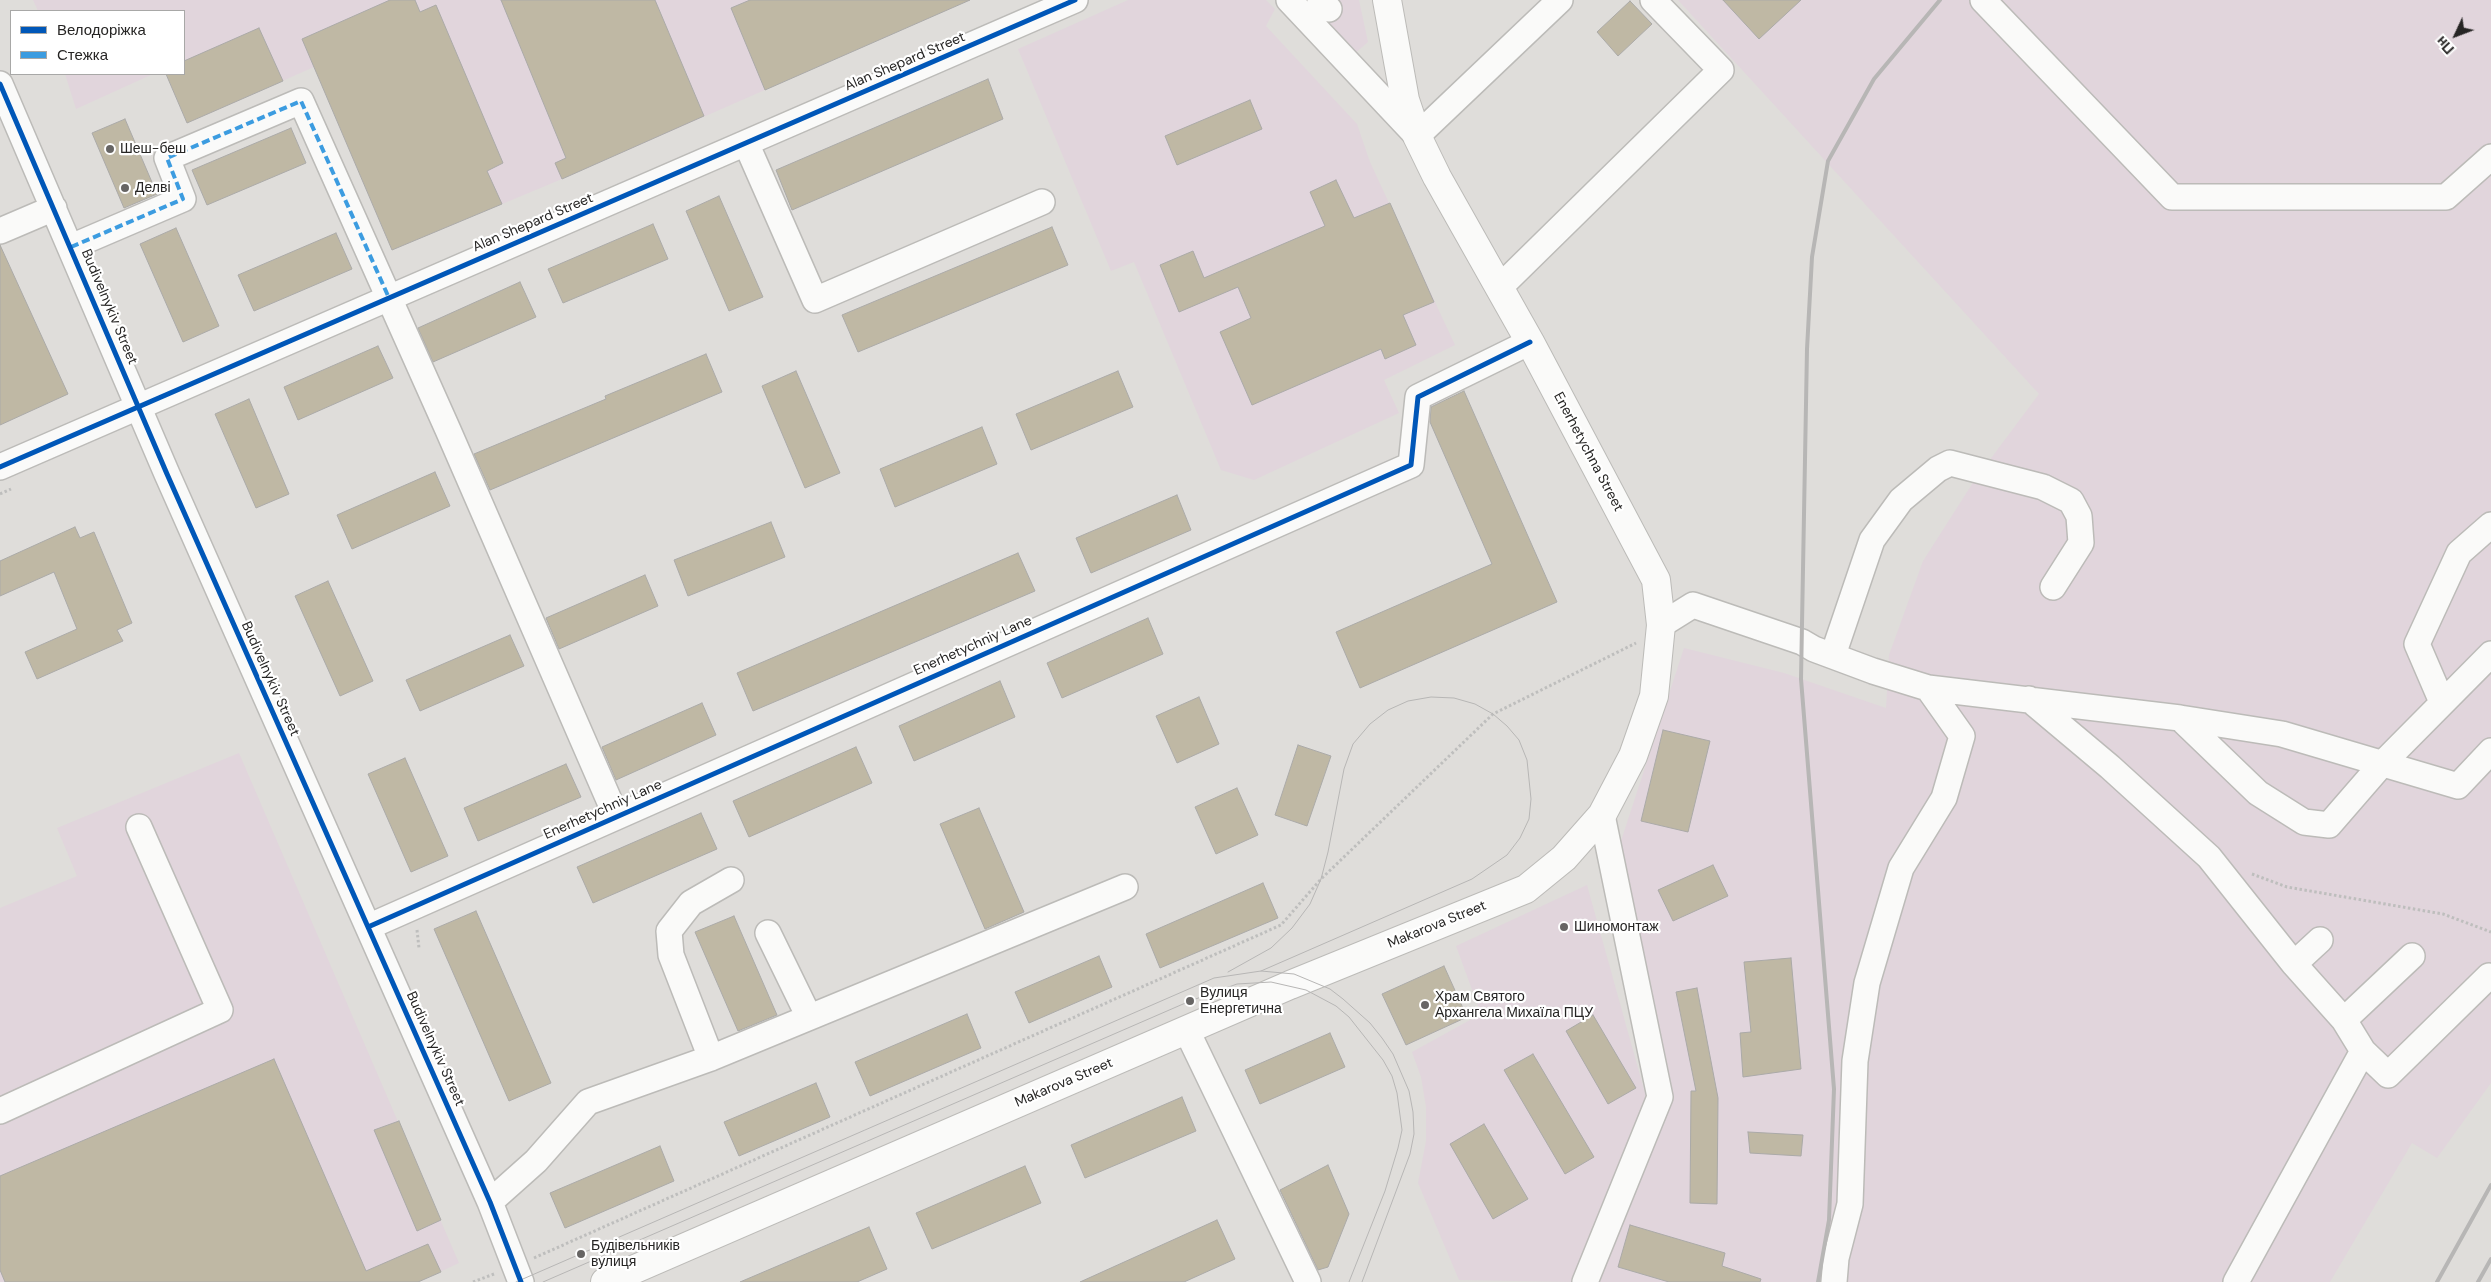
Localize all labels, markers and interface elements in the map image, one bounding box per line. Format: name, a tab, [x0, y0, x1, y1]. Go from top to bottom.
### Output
legend	[10, 10, 185, 75]
north arrow	[2431, 10, 2481, 60]
text: Велодоріжка	[57, 20, 146, 40]
street label: Alan Shepard Street	[842, 29, 968, 95]
text: Пн	[2432, 32, 2458, 58]
text: Стежка	[57, 45, 108, 65]
place label: Шеш-беш	[120, 141, 186, 157]
marker: Шеш-беш	[104, 143, 116, 155]
place label: Делві	[135, 180, 171, 196]
marker: Делві	[119, 182, 131, 194]
street label: Alan Shepard Street	[470, 190, 596, 256]
street label: Budivelnykiv Street	[77, 247, 141, 367]
street label: Enerhetychna Street	[1549, 390, 1627, 514]
street label: Enerhetychniy Lane	[911, 612, 1035, 680]
street label: Budivelnykiv Street	[237, 619, 303, 739]
street label: Enerhetychniy Lane	[541, 776, 665, 844]
street label: Makarova Street	[1385, 898, 1489, 952]
place label: Шиномонтаж	[1574, 919, 1659, 935]
marker: Шиномонтаж	[1558, 921, 1570, 933]
place label: Вулиця Енергетична	[1200, 985, 1282, 1018]
street label: Budivelnykiv Street	[402, 989, 468, 1109]
place label: Храм Святого Архангела Михаїла ПЦУ	[1435, 989, 1593, 1022]
marker: Вулиця Енергетична	[1184, 995, 1196, 1007]
marker: Храм Святого Архангела Михаїла ПЦУ	[1419, 999, 1431, 1011]
street label: Makarova Street	[1012, 1055, 1116, 1111]
place label: Будівельників вулиця	[591, 1238, 680, 1270]
marker: Будівельників вулиця	[575, 1248, 587, 1260]

